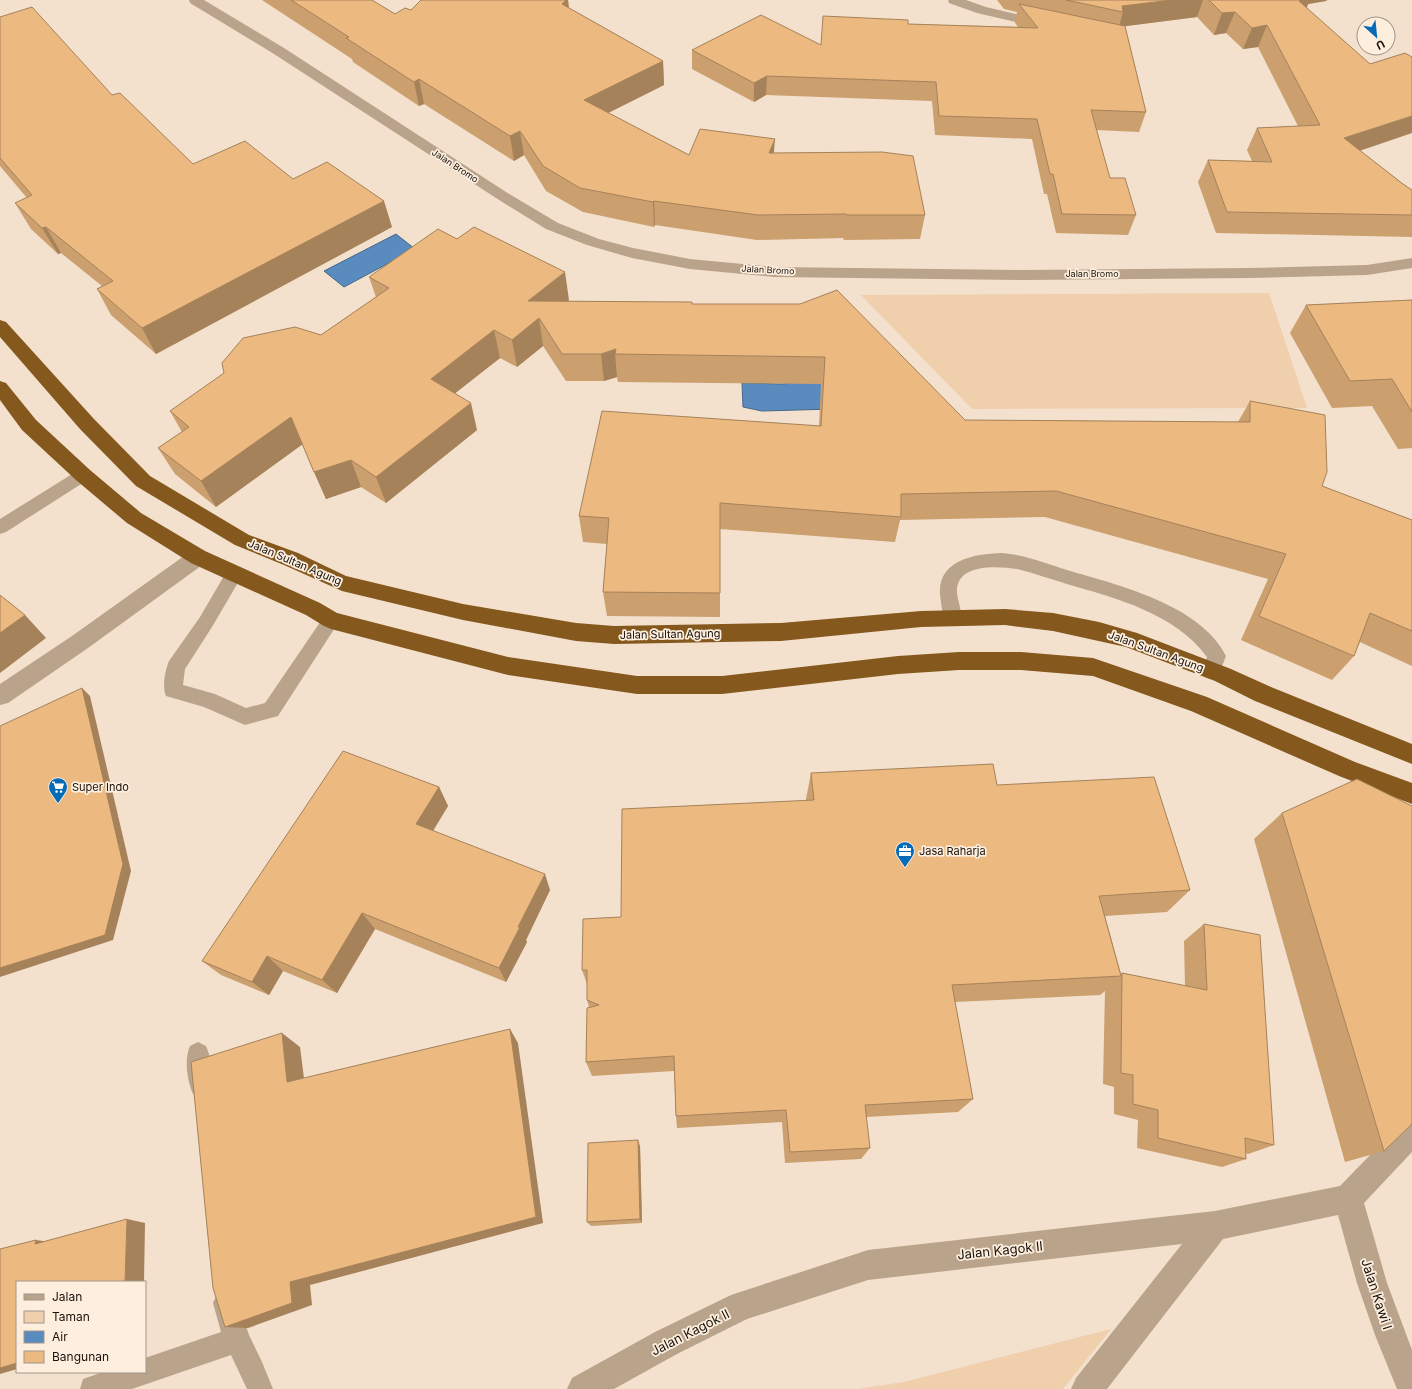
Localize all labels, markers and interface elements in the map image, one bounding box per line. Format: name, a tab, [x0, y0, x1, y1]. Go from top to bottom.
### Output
north arrow	[1356, 16, 1396, 56]
text: U	[1374, 37, 1387, 53]
street label: Jalan Bromo	[430, 147, 481, 185]
street label: Jalan Bromo	[741, 263, 795, 276]
street label: Jalan Bromo	[1065, 268, 1119, 279]
street label: Jalan Sultan Agung	[246, 536, 344, 588]
street label: Jalan Sultan Agung	[619, 626, 721, 642]
street label: Jalan Sultan Agung	[1106, 627, 1206, 675]
supermarket icon: Super Indo	[47, 776, 69, 804]
place label: Super Indo	[72, 780, 129, 794]
office icon: Jasa Raharja	[894, 840, 916, 868]
place label: Jasa Raharja	[919, 844, 986, 858]
street label: Jalan Kagok II	[956, 1238, 1044, 1262]
street label: Jalan Kawi I	[1358, 1257, 1396, 1331]
legend	[16, 1281, 146, 1373]
text: Jalan	[52, 1289, 82, 1304]
street label: Jalan Kagok II	[648, 1305, 732, 1359]
text: Taman	[52, 1309, 90, 1324]
text: Air	[52, 1329, 68, 1344]
text: Bangunan	[52, 1349, 109, 1364]

